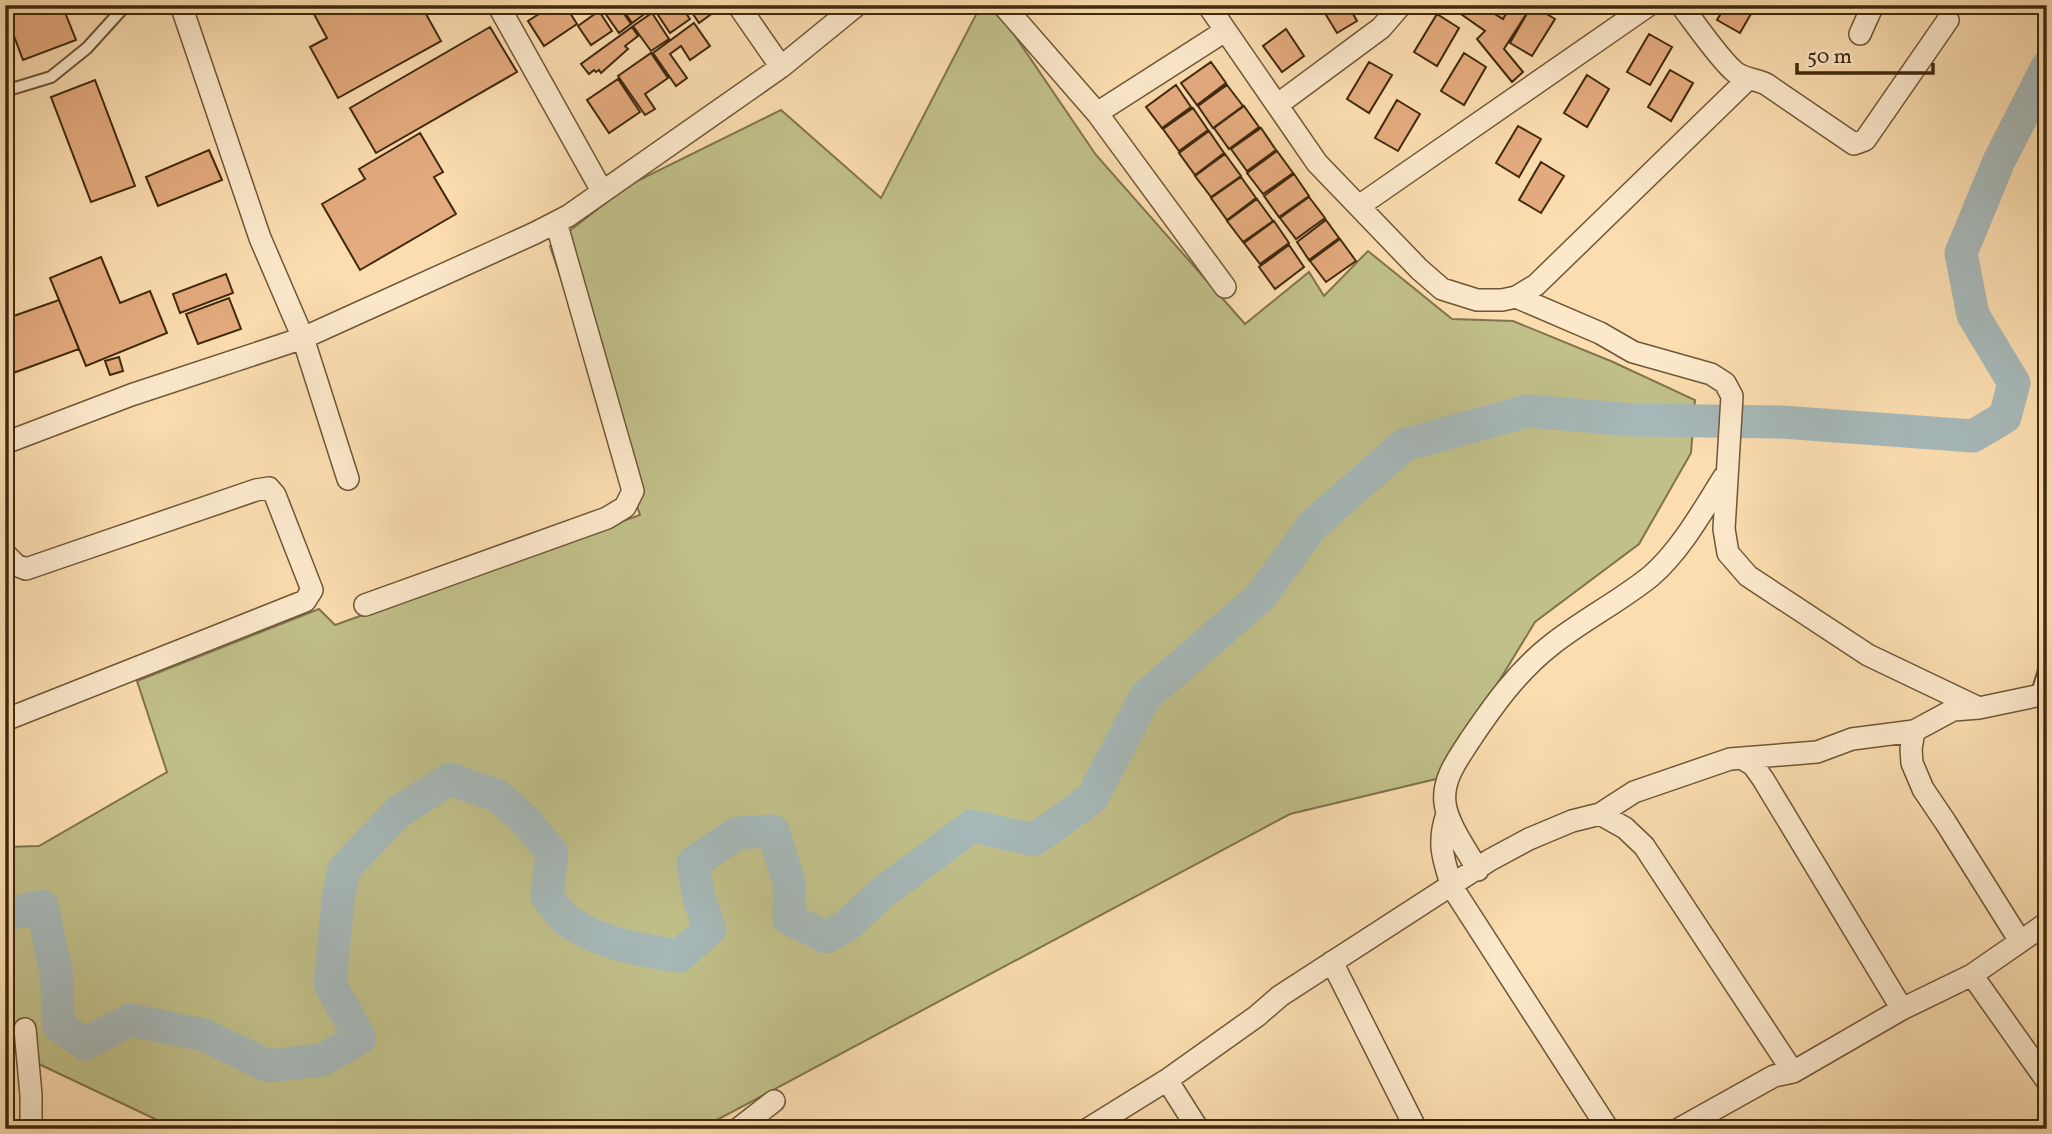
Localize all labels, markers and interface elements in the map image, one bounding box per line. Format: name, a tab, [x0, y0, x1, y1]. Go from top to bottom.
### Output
scale bar	[1797, 32, 1933, 76]
text: 50 m	[1807, 43, 1852, 72]

